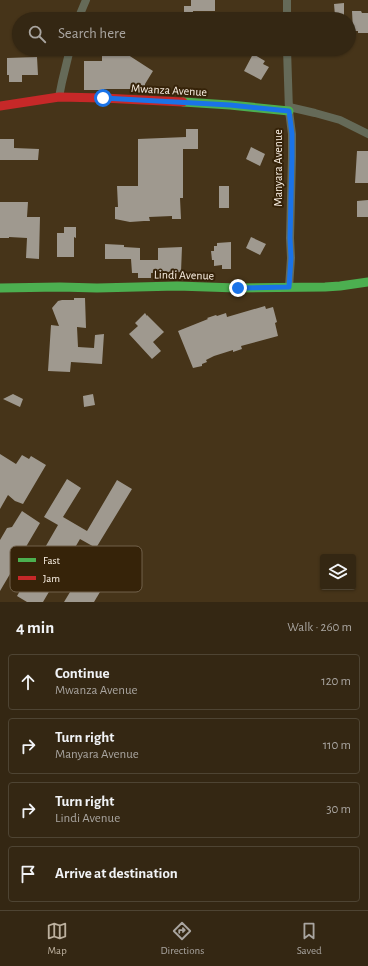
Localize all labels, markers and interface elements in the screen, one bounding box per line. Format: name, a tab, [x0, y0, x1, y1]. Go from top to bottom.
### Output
search box	[12, 12, 356, 56]
icon: search	[26, 23, 48, 45]
text: Search here	[58, 26, 126, 41]
street label: Mwanza Avenue	[131, 82, 207, 98]
route start	[94, 89, 112, 107]
street label: Manyara Avenue	[272, 129, 285, 207]
street label: Lindi Avenue	[154, 268, 214, 282]
route end	[229, 279, 247, 297]
legend	[10, 546, 142, 592]
map controls	[320, 554, 356, 590]
button: layers	[320, 554, 356, 590]
text: Fast	[43, 555, 61, 566]
text: Jam	[43, 573, 60, 584]
text: 4 min	[16, 619, 54, 636]
text: Walk · 260 m	[287, 621, 352, 634]
text: Continue	[55, 666, 110, 681]
icon: ahead	[17, 671, 39, 693]
text: 120 m	[321, 675, 351, 688]
text: Mwanza Avenue	[55, 684, 138, 697]
text: Turn right	[55, 730, 114, 745]
icon: right	[17, 735, 39, 757]
text: 110 m	[323, 739, 351, 752]
text: Manyara Avenue	[55, 748, 139, 761]
text: Turn right	[55, 794, 114, 809]
icon: right	[17, 799, 39, 821]
text: 30 m	[326, 803, 351, 816]
text: Lindi Avenue	[55, 812, 120, 825]
icon: arrive	[17, 863, 39, 885]
text: Arrive at destination	[55, 866, 178, 881]
tab: Map	[46, 920, 68, 957]
tab: Directions	[160, 920, 204, 957]
tab: Saved	[297, 920, 322, 957]

